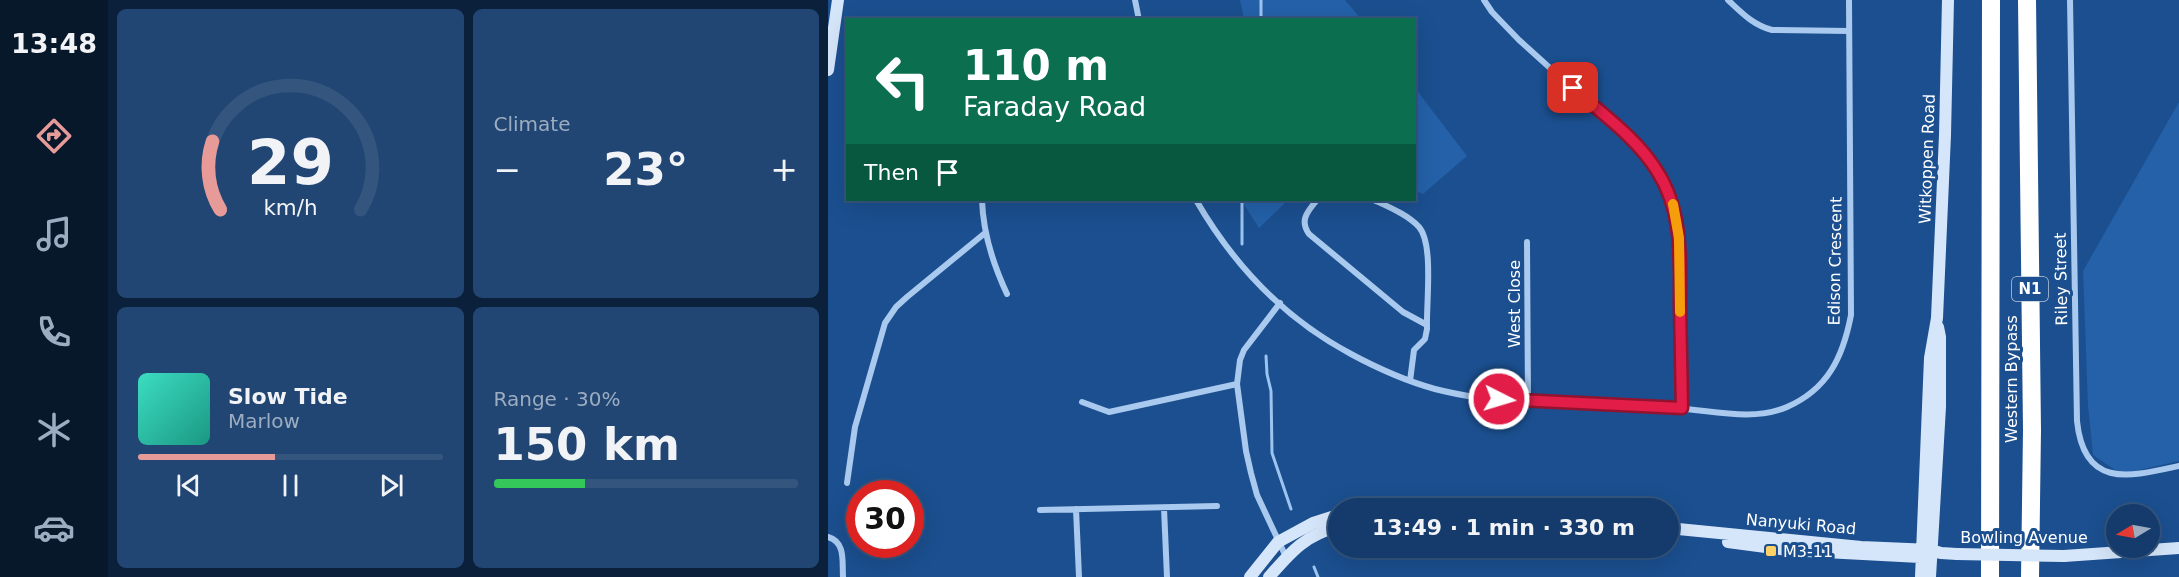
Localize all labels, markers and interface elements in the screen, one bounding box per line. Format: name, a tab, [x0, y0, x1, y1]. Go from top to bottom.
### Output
text: 13:48	[11, 28, 97, 59]
text: 110 m	[963, 41, 1109, 90]
icon: left	[864, 42, 942, 120]
pin	[1547, 62, 1598, 113]
icon: arrive	[1556, 71, 1589, 104]
text: Faraday Road	[963, 91, 1146, 122]
street label: Witkoppen Road	[1915, 94, 1939, 224]
text: Climate	[494, 112, 570, 136]
icon: directions	[33, 115, 75, 157]
text: 29	[247, 126, 334, 199]
text: 23°	[603, 143, 688, 196]
text: −	[494, 150, 521, 189]
text: +	[770, 150, 798, 189]
icon: arrive	[931, 156, 964, 189]
text: Then	[864, 160, 919, 185]
text: km/h	[263, 196, 317, 221]
street label: Edison Crescent	[1824, 196, 1846, 326]
icon: music	[33, 213, 75, 255]
street label: Riley Street	[2051, 232, 2071, 326]
street label: West Close	[1505, 260, 1524, 348]
road number: N1	[2012, 277, 2048, 301]
icon: phone	[33, 311, 75, 353]
street label: Western Bypass	[2002, 315, 2021, 443]
position arrow	[1467, 367, 1531, 431]
text: Slow Tide	[228, 384, 348, 409]
text: Range · 30%	[494, 387, 620, 411]
icon: climate	[33, 409, 75, 451]
text: Marlow	[228, 409, 300, 433]
text: 150 km	[494, 418, 680, 471]
icon: previous	[172, 469, 205, 502]
icon: pause	[274, 469, 307, 502]
icon: next	[375, 469, 408, 502]
speed limit sign: 30	[846, 480, 924, 558]
north arrow	[2106, 504, 2160, 558]
map controls	[2106, 504, 2160, 558]
icon: car	[33, 507, 75, 549]
street label: Nanyuki Road	[1745, 510, 1857, 538]
text: 13:49 · 1 min · 330 m	[1372, 515, 1635, 540]
street label: Bowling Avenue	[1960, 528, 2088, 547]
place label: M3-11	[1783, 542, 1833, 561]
marker: M3-11	[1764, 544, 1778, 558]

